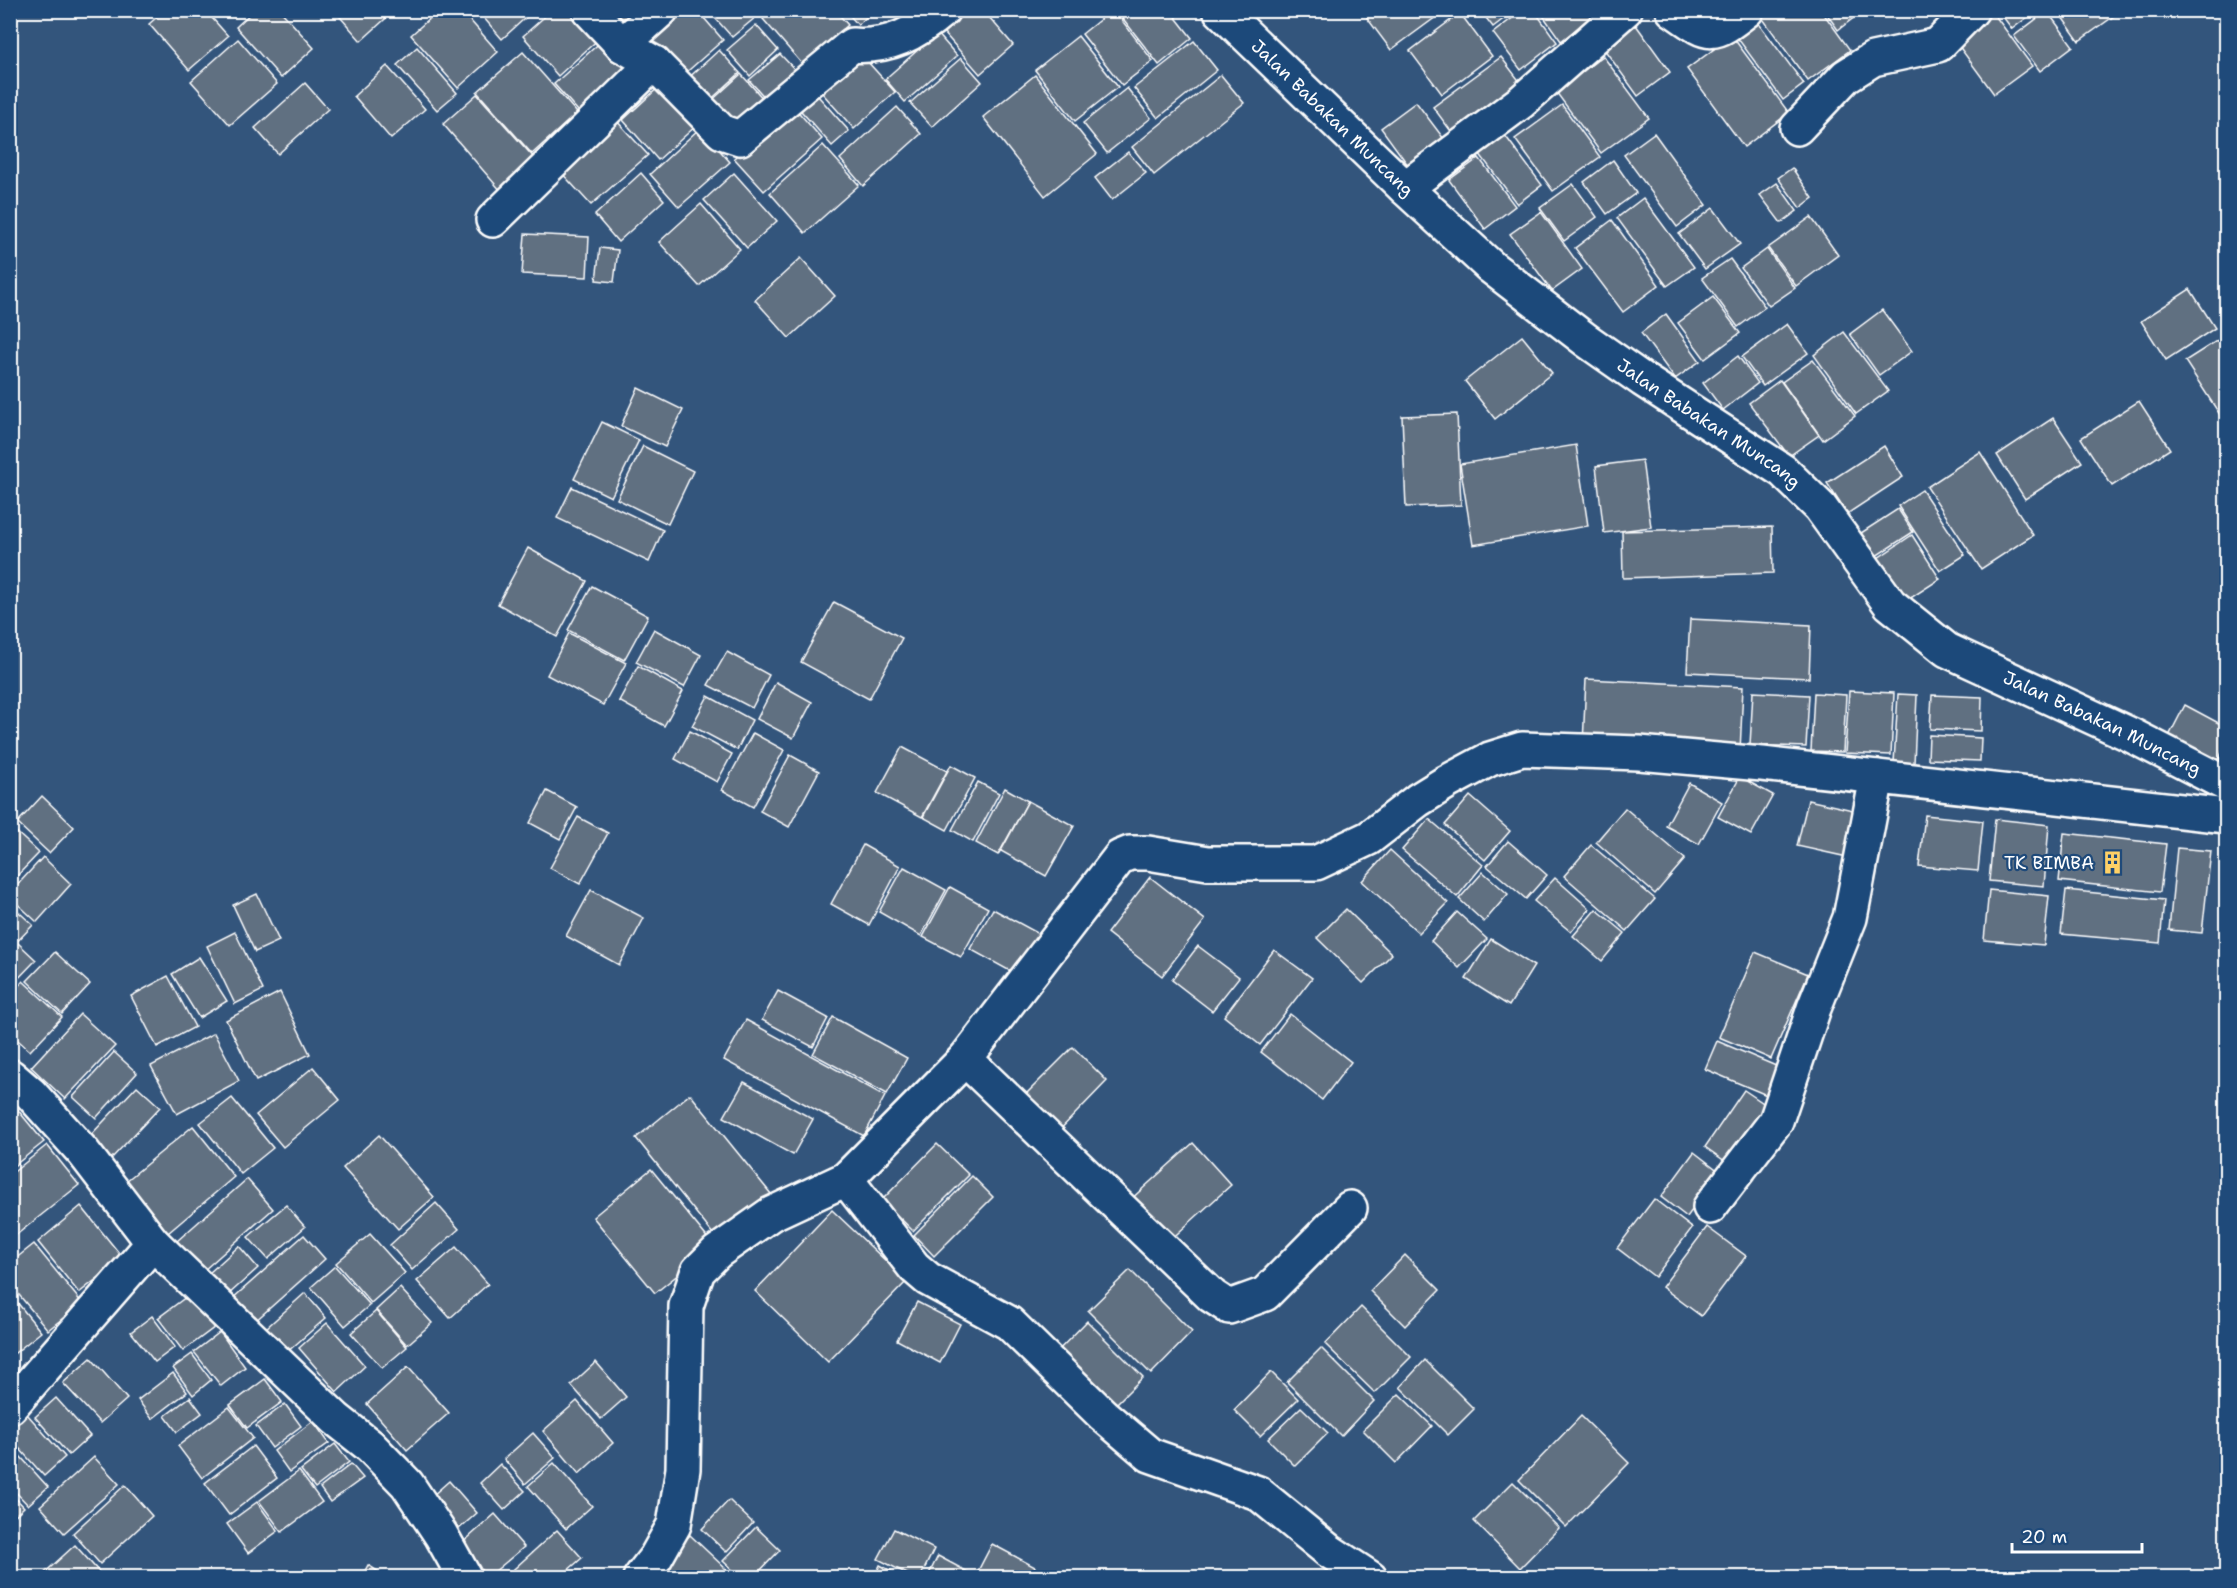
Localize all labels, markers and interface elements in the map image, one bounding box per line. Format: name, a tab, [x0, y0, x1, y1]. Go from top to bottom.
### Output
street label: Jalan Babakan Muncang	[1246, 34, 1419, 202]
street label: Jalan Babakan Muncang	[1612, 353, 1806, 494]
street label: Jalan Babakan Muncang	[1999, 666, 2205, 781]
building icon: TK BIMBA	[2099, 850, 2125, 876]
place label: TK BIMBA	[2004, 851, 2094, 875]
scale bar	[2012, 1516, 2142, 1554]
text: 20 m	[2021, 1525, 2067, 1549]

